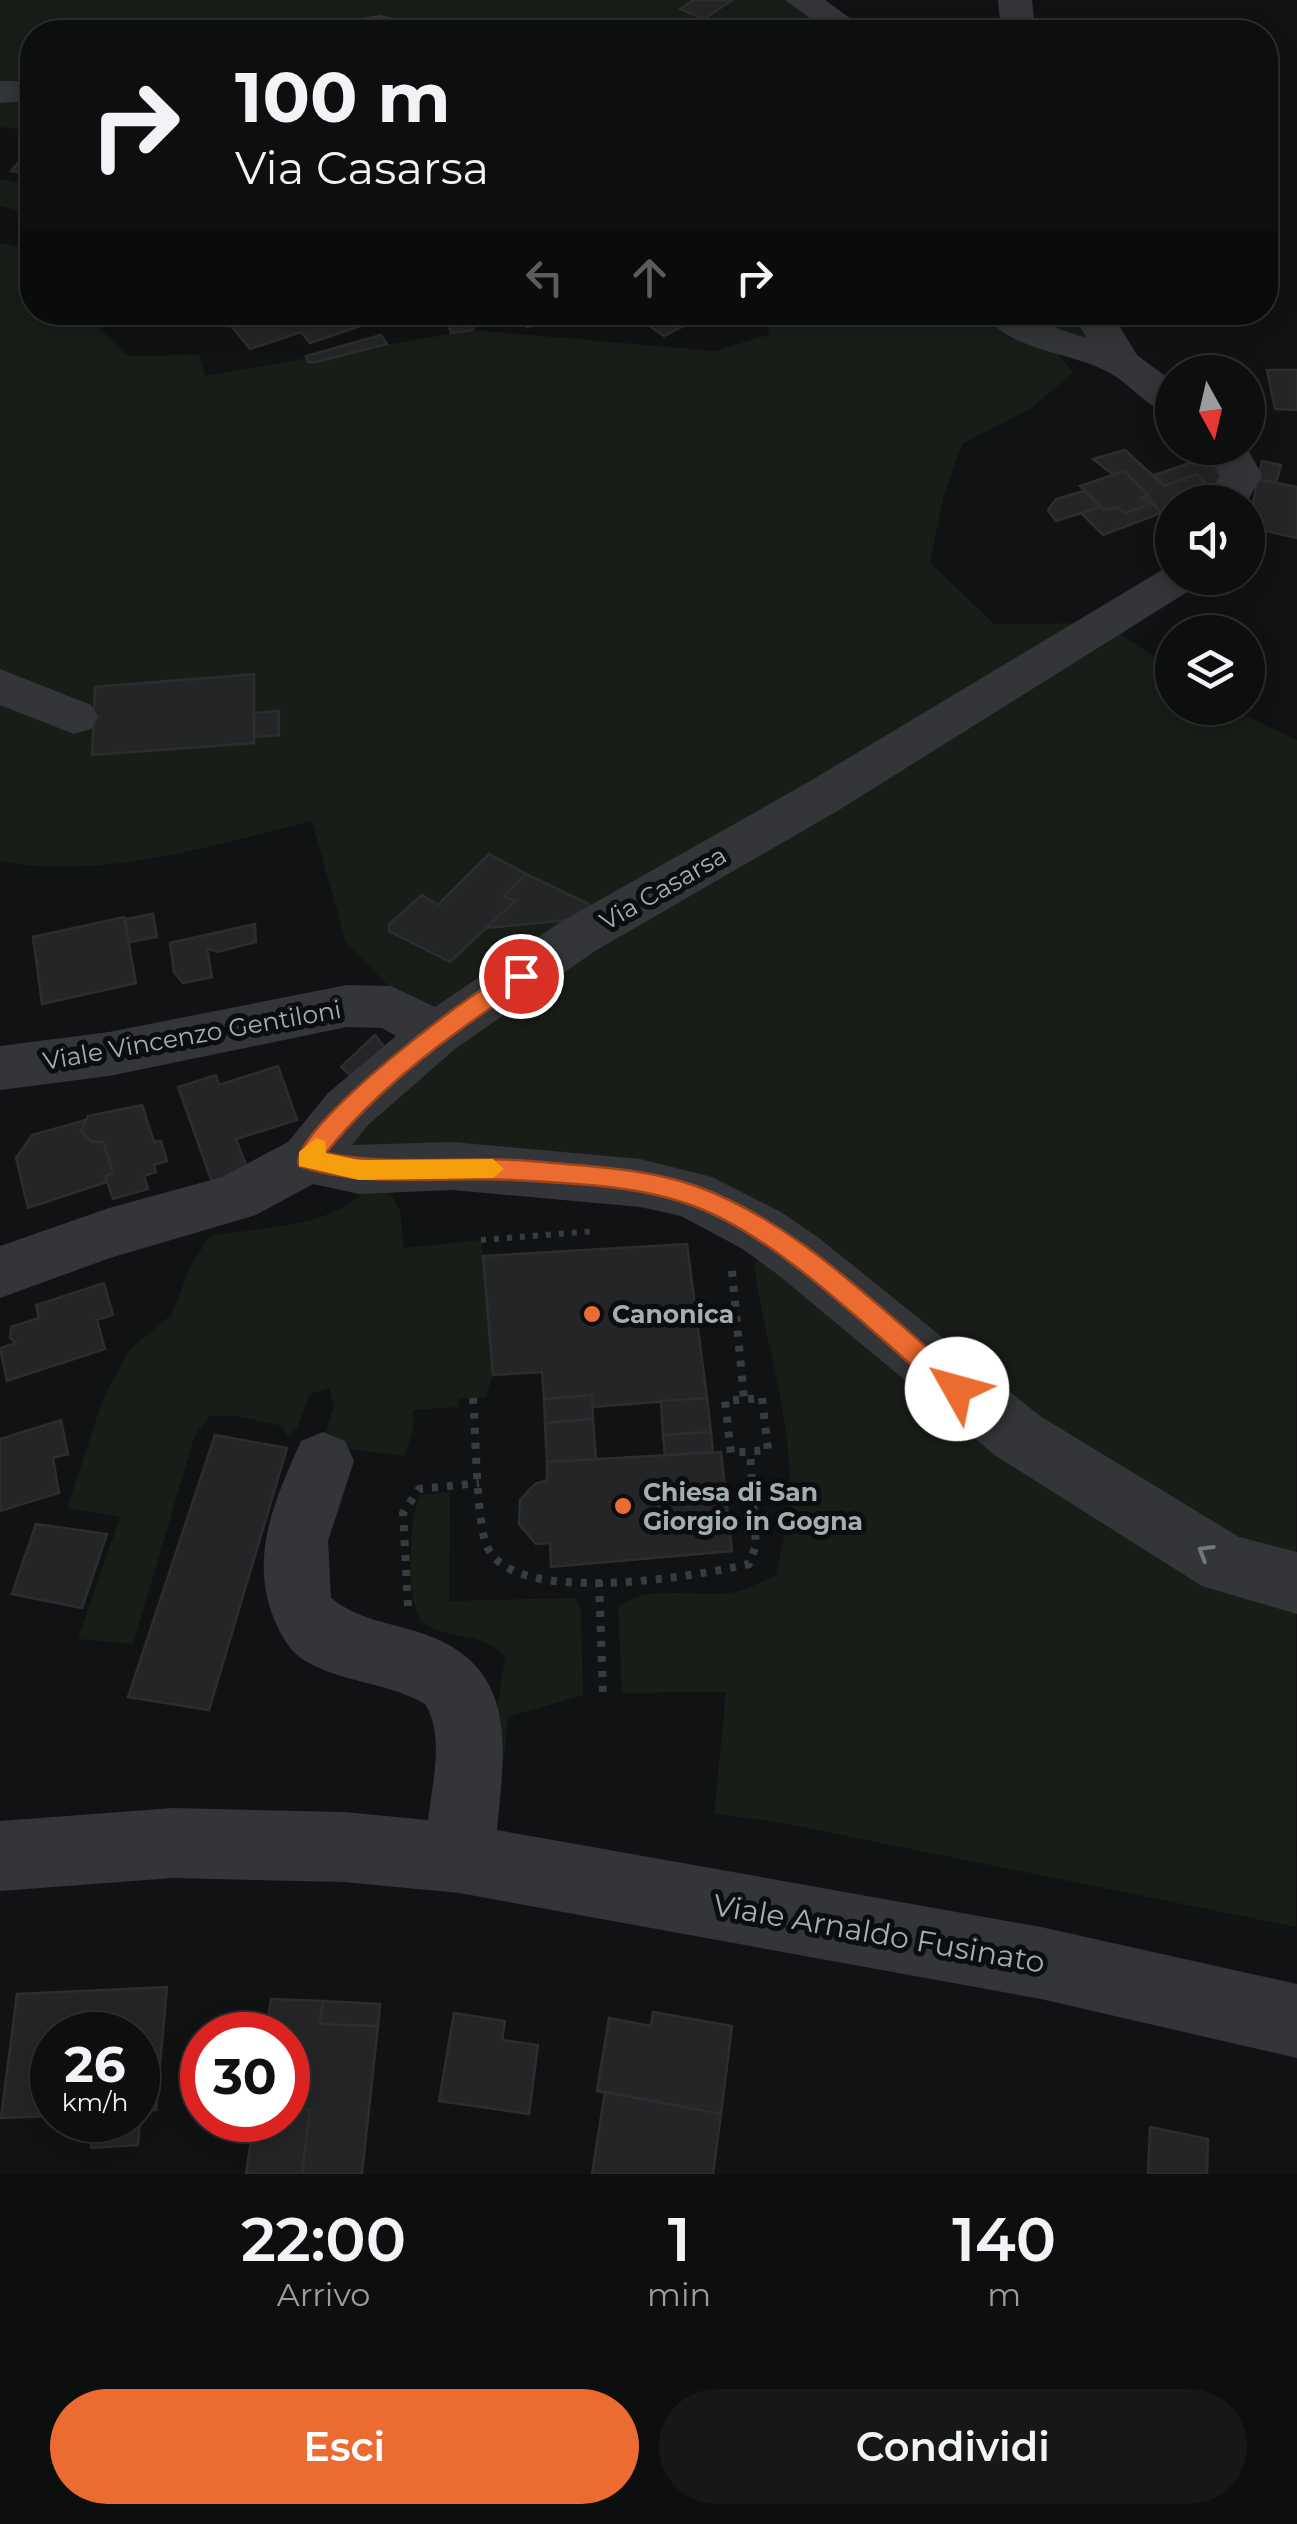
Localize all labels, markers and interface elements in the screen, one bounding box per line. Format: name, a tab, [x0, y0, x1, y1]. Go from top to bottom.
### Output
text: 100 m	[235, 54, 451, 140]
icon: right	[70, 60, 200, 190]
text: Via Casarsa	[235, 140, 489, 195]
icon: left	[517, 250, 572, 305]
icon: ahead	[622, 250, 677, 305]
icon: right	[727, 250, 782, 305]
north arrow	[1155, 355, 1265, 465]
map controls	[1155, 355, 1265, 725]
button: sound	[1155, 485, 1265, 595]
button: layers	[1155, 615, 1265, 725]
street label: Via Casarsa	[594, 840, 732, 936]
pin	[479, 934, 564, 1019]
icon: arrive	[494, 949, 549, 1004]
street label: Viale Vincenzo Gentiloni	[41, 994, 343, 1076]
place label: Canonica	[612, 1299, 734, 1329]
marker: Canonica	[581, 1303, 603, 1325]
position arrow	[905, 1337, 1009, 1441]
place label: Chiesa di San Giorgio in Gogna	[643, 1477, 863, 1536]
marker: Chiesa di San Giorgio in Gogna	[612, 1495, 634, 1517]
one-way arrow	[1198, 1545, 1216, 1564]
street label: Viale Arnaldo Fusinato	[710, 1886, 1048, 1981]
speed limit sign: 30	[180, 2012, 310, 2142]
text: 26	[64, 2034, 126, 2095]
text: km/h	[62, 2087, 128, 2117]
text: 22:00	[241, 2203, 406, 2276]
text: 1	[668, 2203, 691, 2276]
text: 140	[952, 2203, 1056, 2276]
text: Arrivo	[277, 2275, 370, 2314]
text: min	[647, 2275, 711, 2314]
text: m	[987, 2275, 1021, 2314]
button: Esci	[50, 2389, 639, 2504]
button: Condividi	[659, 2389, 1247, 2504]

